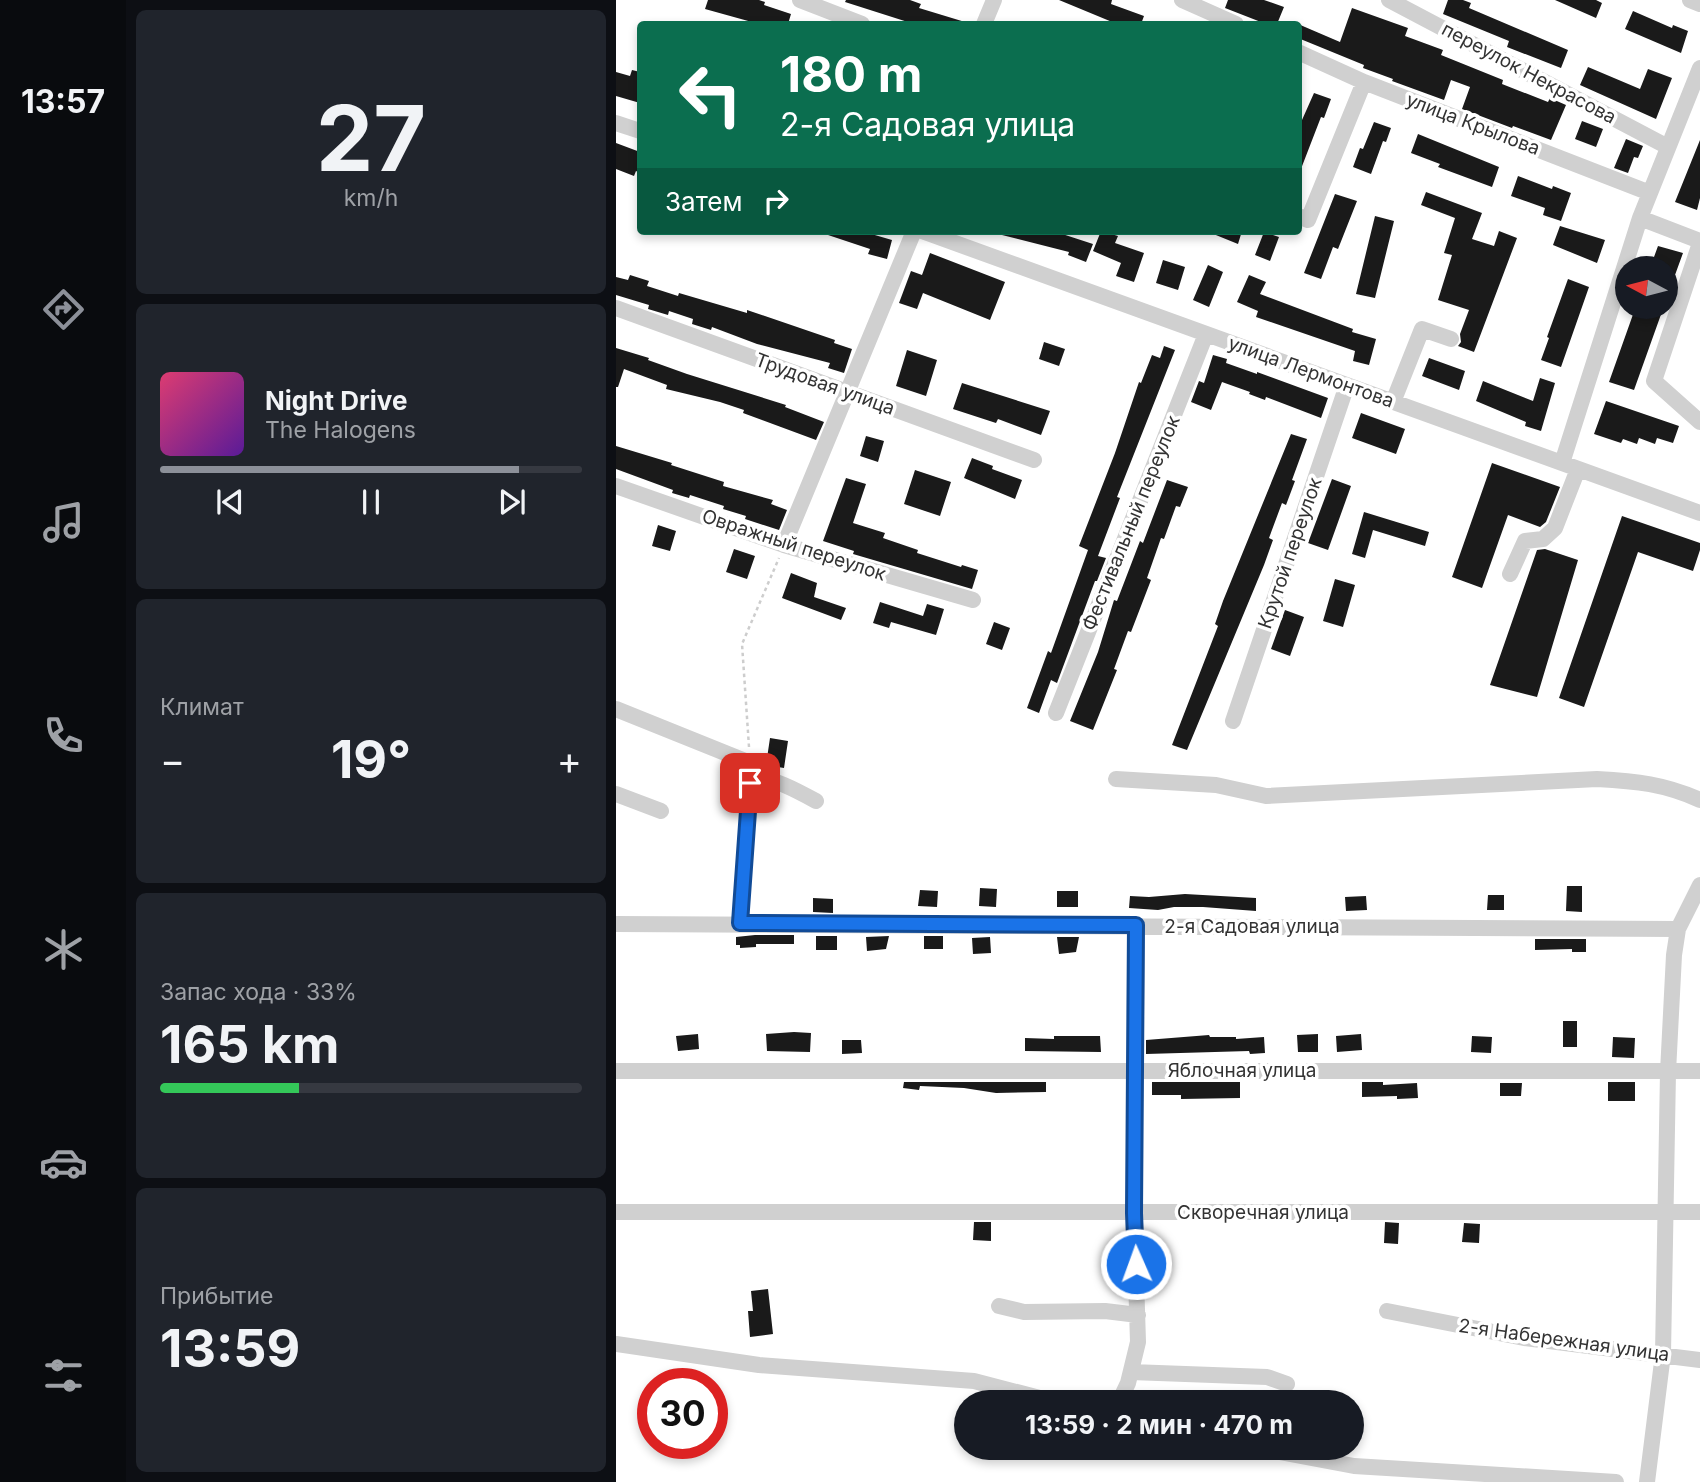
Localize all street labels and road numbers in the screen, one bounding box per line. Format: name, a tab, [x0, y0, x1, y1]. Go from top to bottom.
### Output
street label: переулок Некрасова	[1438, 17, 1620, 129]
street label: улица Крылова	[1403, 88, 1543, 160]
street label: улица Лермонтова	[1225, 331, 1397, 413]
street label: Трудовая улица	[752, 348, 898, 420]
street label: Фестивальный переулок	[1077, 412, 1185, 634]
street label: Крутой переулок	[1253, 474, 1327, 632]
street label: Овражный переулок	[699, 504, 890, 586]
street label: 2-я Садовая улица	[1164, 915, 1340, 938]
street label: Яблочная улица	[1168, 1059, 1316, 1082]
street label: Скворечная улица	[1177, 1201, 1349, 1224]
street label: 2-я Набережная улица	[1457, 1314, 1671, 1366]

